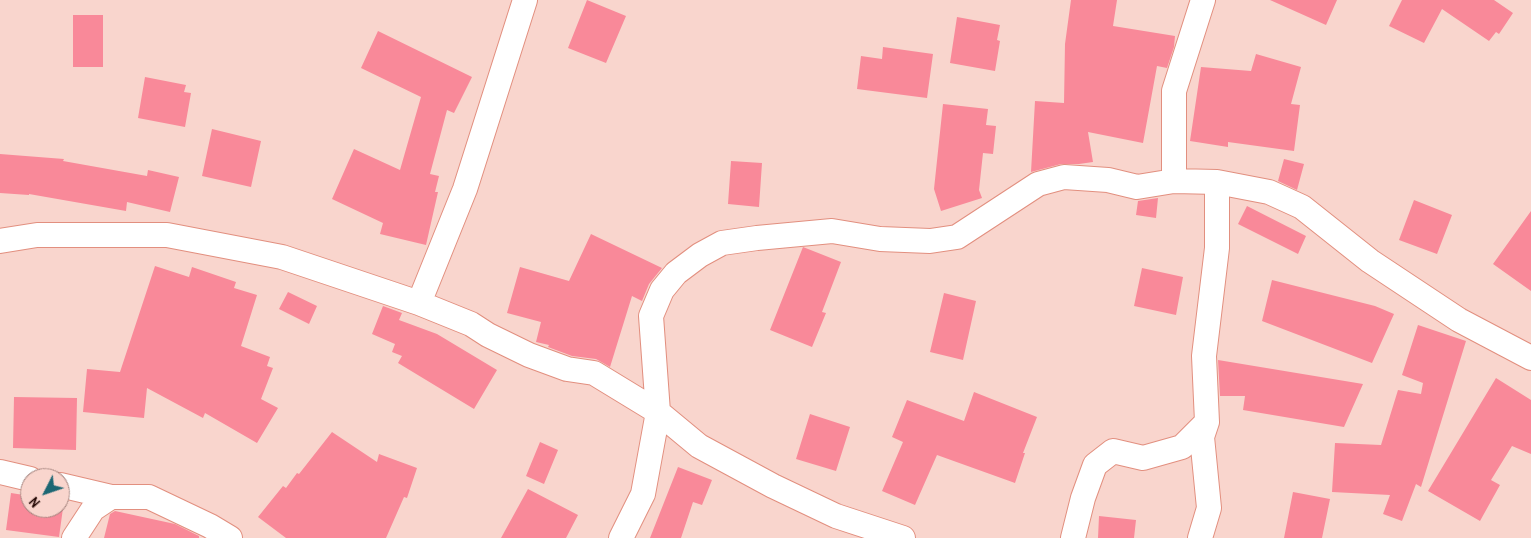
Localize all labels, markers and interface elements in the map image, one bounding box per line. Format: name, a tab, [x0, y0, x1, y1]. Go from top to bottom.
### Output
north arrow	[20, 468, 70, 518]
text: N	[25, 493, 44, 511]

